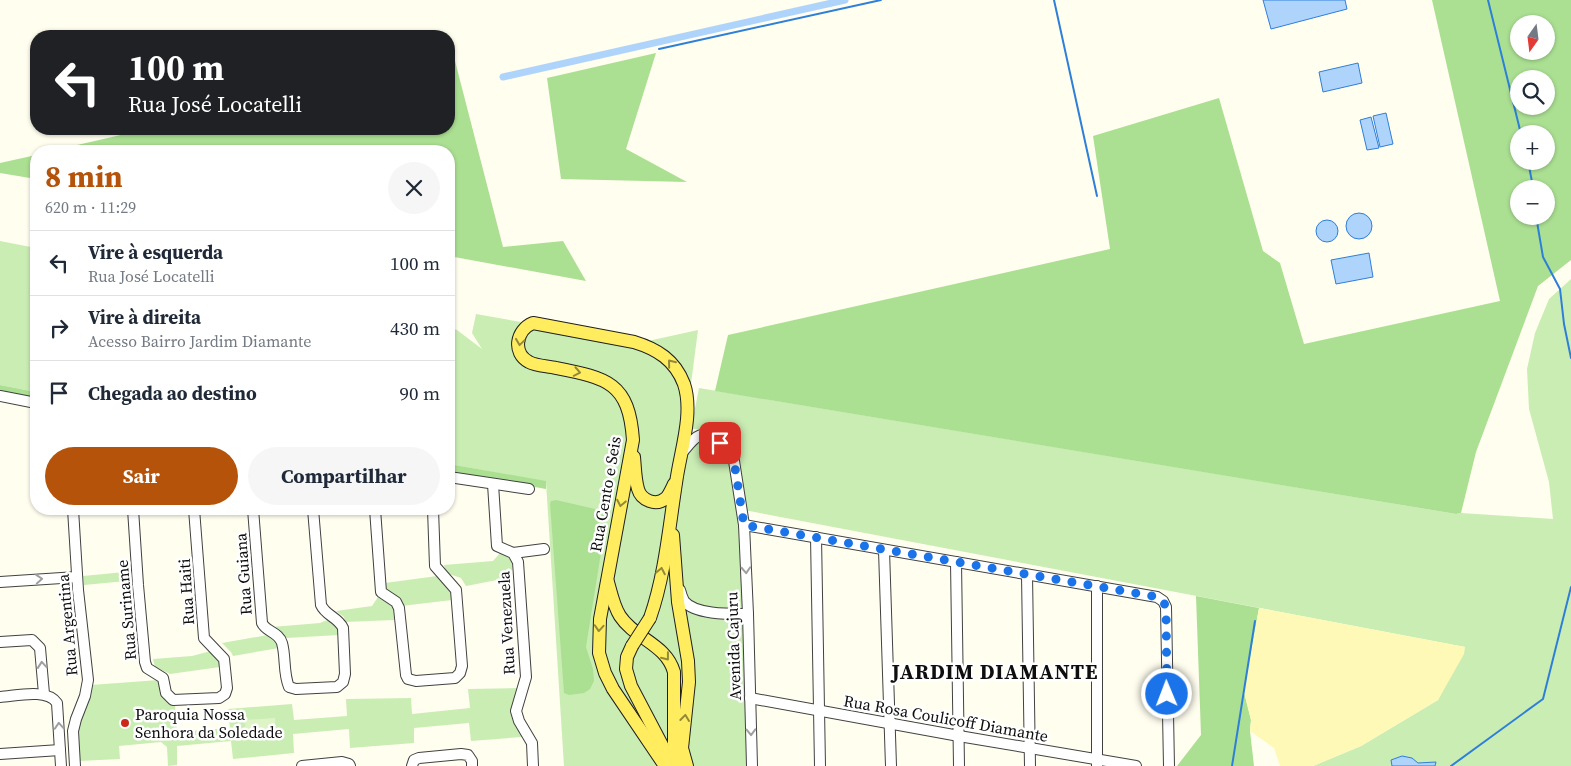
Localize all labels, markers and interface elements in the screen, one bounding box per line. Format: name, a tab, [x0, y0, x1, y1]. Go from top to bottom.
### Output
north arrow	[1510, 15, 1555, 60]
map controls	[1510, 15, 1555, 225]
text: 100 m	[128, 44, 224, 92]
icon: left	[45, 50, 110, 115]
button: search	[1510, 70, 1555, 115]
text: Rua José Locatelli	[128, 89, 302, 119]
button: +	[1510, 125, 1555, 170]
text: 8 min	[45, 156, 123, 197]
button: close	[388, 162, 440, 214]
button: −	[1510, 180, 1555, 225]
text: 620 m · 11:29	[45, 196, 136, 218]
text: Vire à esquerda	[88, 239, 223, 265]
icon: left	[45, 249, 73, 277]
text: 100 m	[390, 250, 440, 276]
text: Rua José Locatelli	[88, 265, 215, 287]
text: Vire à direita	[88, 304, 201, 330]
icon: right	[45, 314, 73, 342]
text: 430 m	[390, 315, 440, 341]
text: Acesso Bairro Jardim Diamante	[88, 330, 311, 352]
one-way arrow	[515, 337, 525, 346]
one-way arrow	[668, 360, 676, 369]
one-way arrow	[573, 366, 582, 377]
icon: arrive	[45, 379, 73, 407]
text: Chegada ao destino	[88, 380, 257, 406]
text: 90 m	[399, 380, 440, 406]
pin	[699, 422, 741, 464]
icon: arrive	[706, 429, 734, 457]
street label: Rua Cento e Seis	[584, 434, 626, 554]
button: Sair	[45, 447, 238, 505]
button: Compartilhar	[248, 447, 440, 505]
one-way arrow	[616, 499, 627, 508]
street label: Rua Guiana	[229, 531, 257, 616]
street label: Rua Haiti	[173, 558, 199, 626]
street label: Rua Suriname	[111, 559, 141, 661]
one-way arrow	[656, 566, 666, 575]
one-way arrow	[740, 566, 751, 574]
street label: Rua Venezuela	[492, 570, 520, 675]
street label: Rua Argentina	[52, 572, 82, 677]
one-way arrow	[35, 574, 43, 585]
street label: Avenida Cajuru	[720, 591, 746, 701]
one-way arrow	[594, 624, 605, 632]
one-way arrow	[661, 652, 670, 661]
district label: JARDIM DIAMANTE	[889, 657, 1099, 686]
one-way arrow	[36, 661, 47, 669]
position arrow	[1140, 667, 1192, 719]
street label: Rua Rosa Coulicoff Diamante	[842, 689, 1050, 747]
place label: Paroquia Nossa Senhora da Soledade	[135, 703, 283, 743]
one-way arrow	[679, 714, 690, 722]
marker: Paroquia Nossa Senhora da Soledade	[119, 717, 131, 729]
one-way arrow	[53, 722, 64, 730]
one-way arrow	[746, 728, 756, 736]

